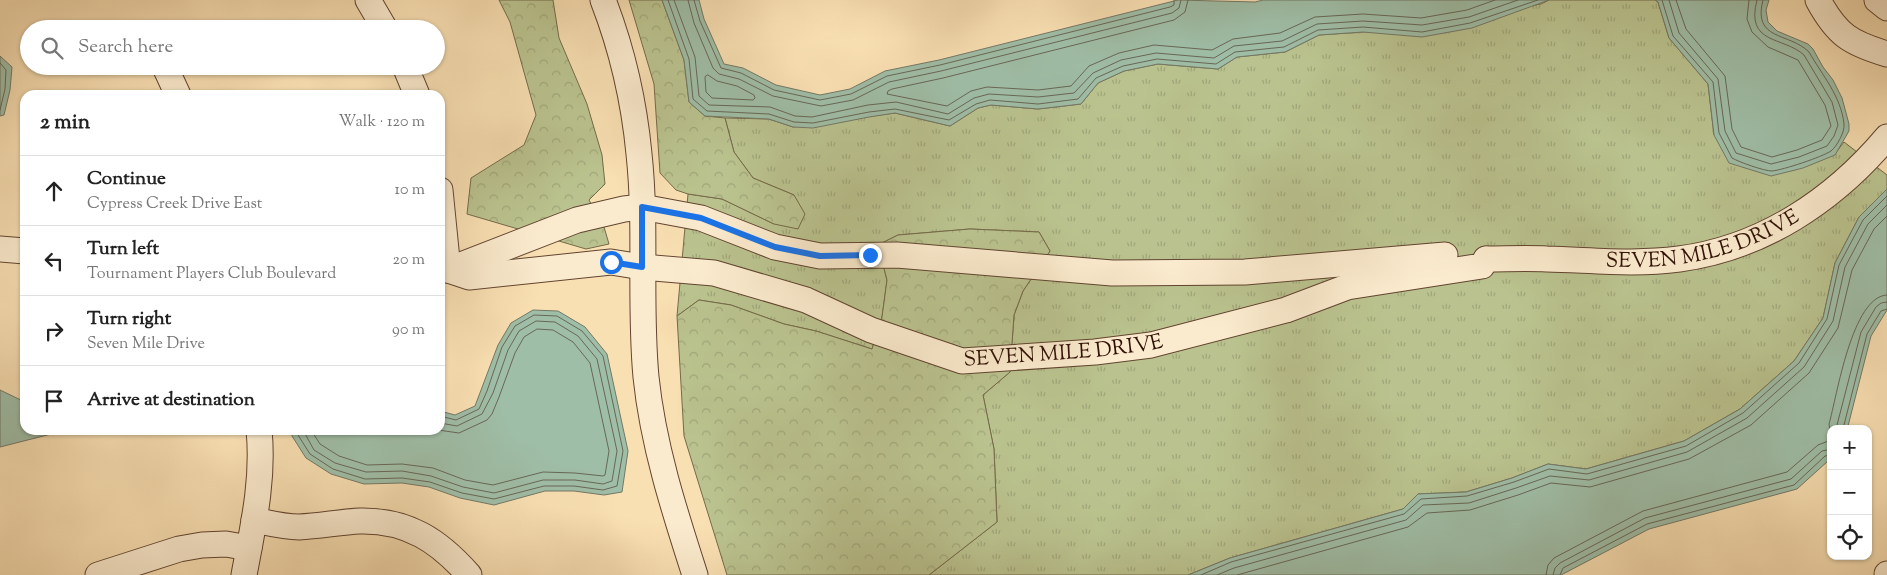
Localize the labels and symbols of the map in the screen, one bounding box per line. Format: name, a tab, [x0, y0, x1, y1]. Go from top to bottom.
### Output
street label: SEVEN MILE DRIVE	[1605, 203, 1805, 277]
route end	[859, 244, 882, 267]
route start	[600, 251, 623, 274]
street label: SEVEN MILE DRIVE	[963, 327, 1167, 376]

